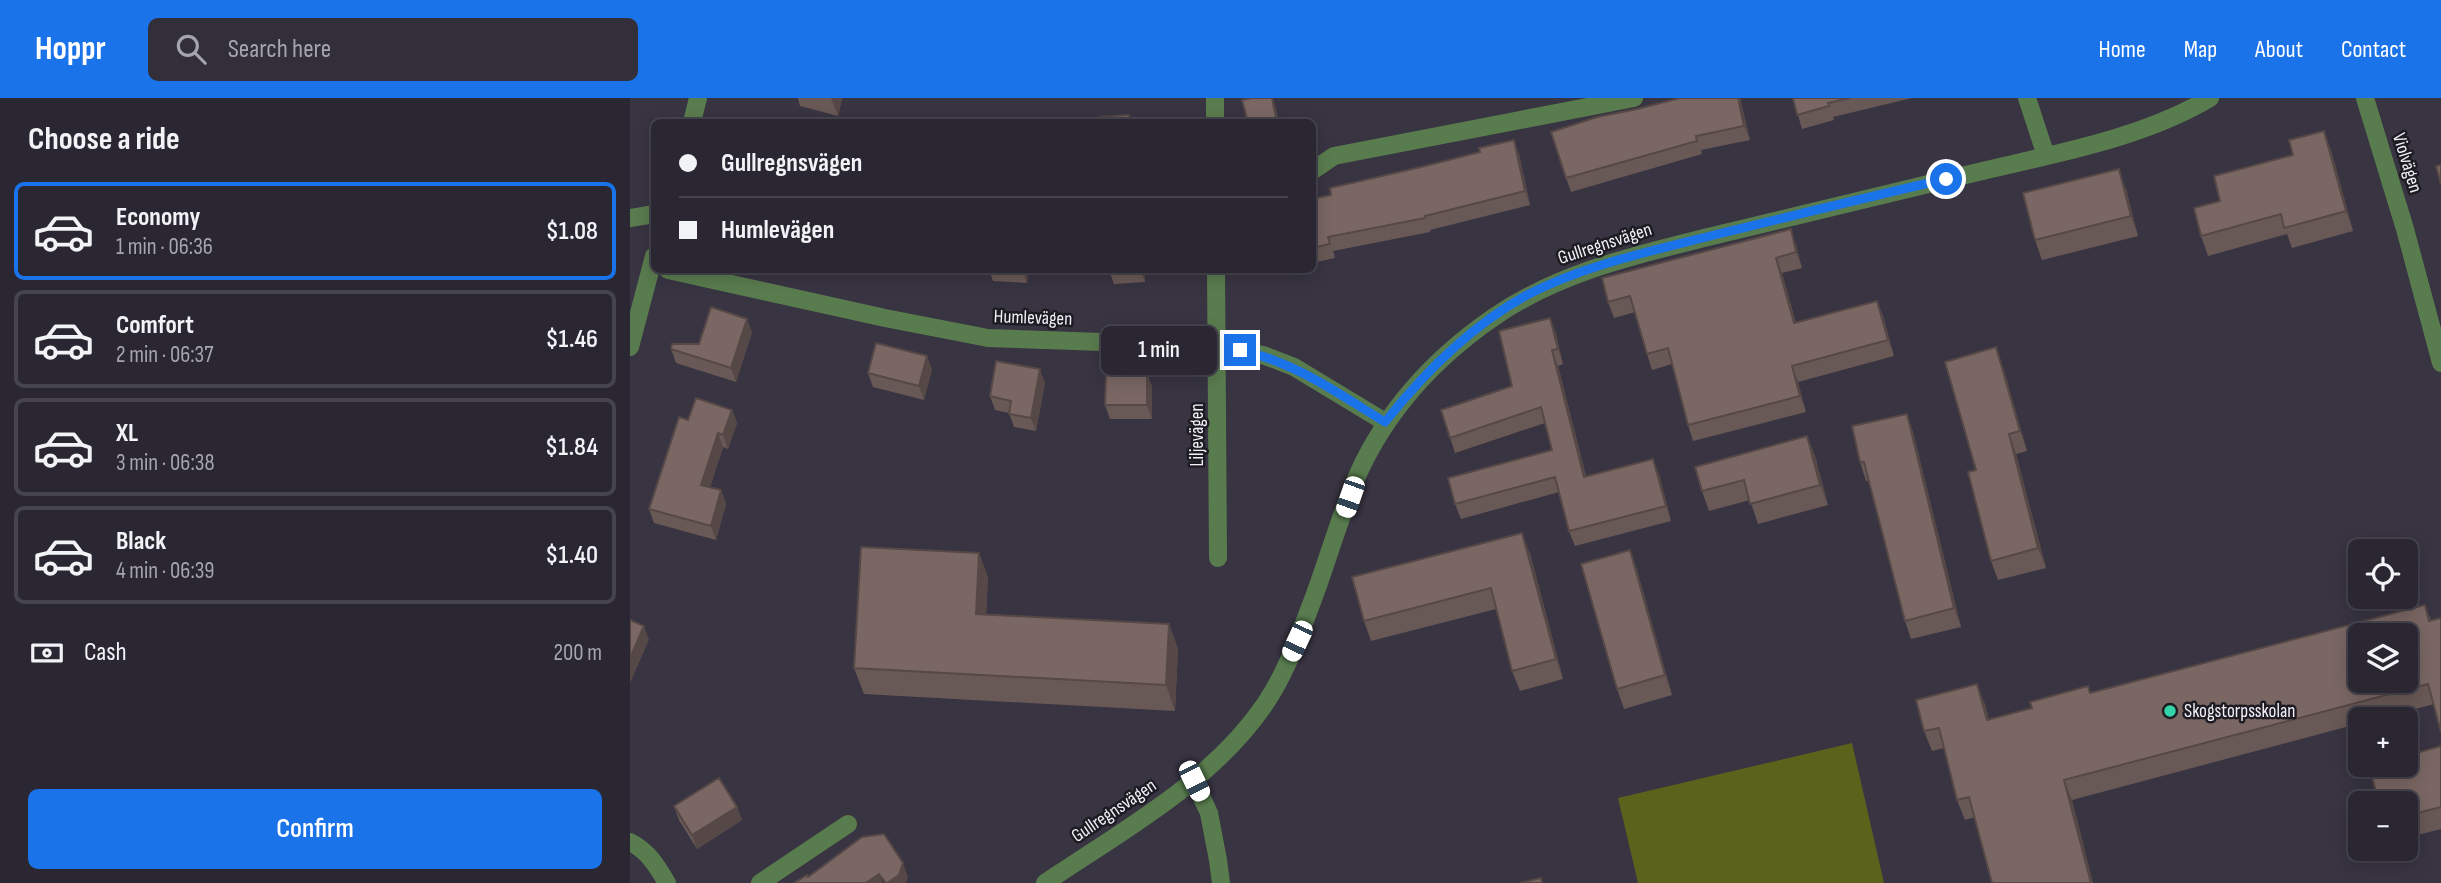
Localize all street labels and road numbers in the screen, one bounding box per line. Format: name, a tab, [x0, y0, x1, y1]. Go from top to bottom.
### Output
street label: Violvägen	[2387, 130, 2427, 196]
street label: Gullregnsvägen	[1555, 218, 1655, 270]
street label: Humlevägen	[993, 305, 1073, 331]
street label: Liljevägen	[1186, 403, 1209, 467]
street label: Gullregnsvägen	[1067, 774, 1161, 848]

